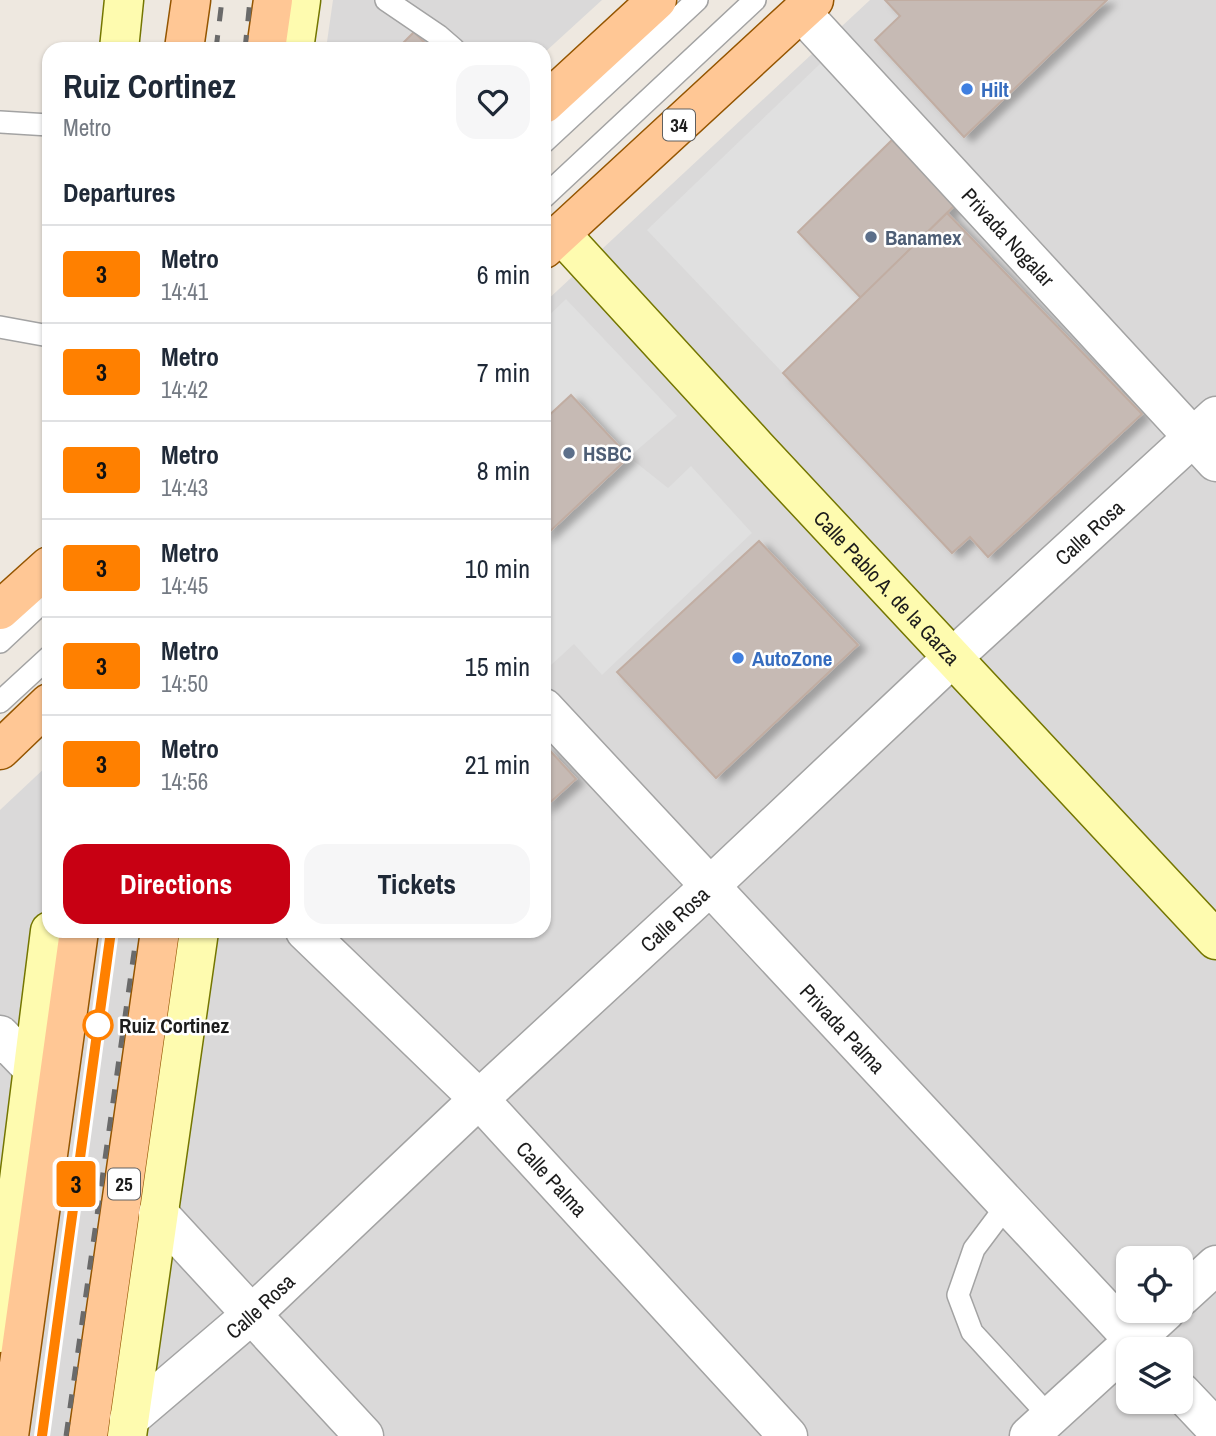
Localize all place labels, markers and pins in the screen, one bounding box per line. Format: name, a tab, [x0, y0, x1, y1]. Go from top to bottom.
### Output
place label: Hilt	[981, 75, 1009, 104]
marker: Hilt	[959, 81, 975, 97]
place label: Banamex	[885, 223, 962, 252]
marker: Banamex	[863, 229, 879, 245]
place label: HSBC	[583, 439, 632, 468]
marker: HSBC	[561, 445, 577, 461]
place label: AutoZone	[752, 644, 832, 673]
marker: AutoZone	[730, 650, 746, 666]
marker: Ruiz Cortinez	[83, 1010, 113, 1040]
place label: Ruiz Cortinez	[119, 1011, 229, 1040]

